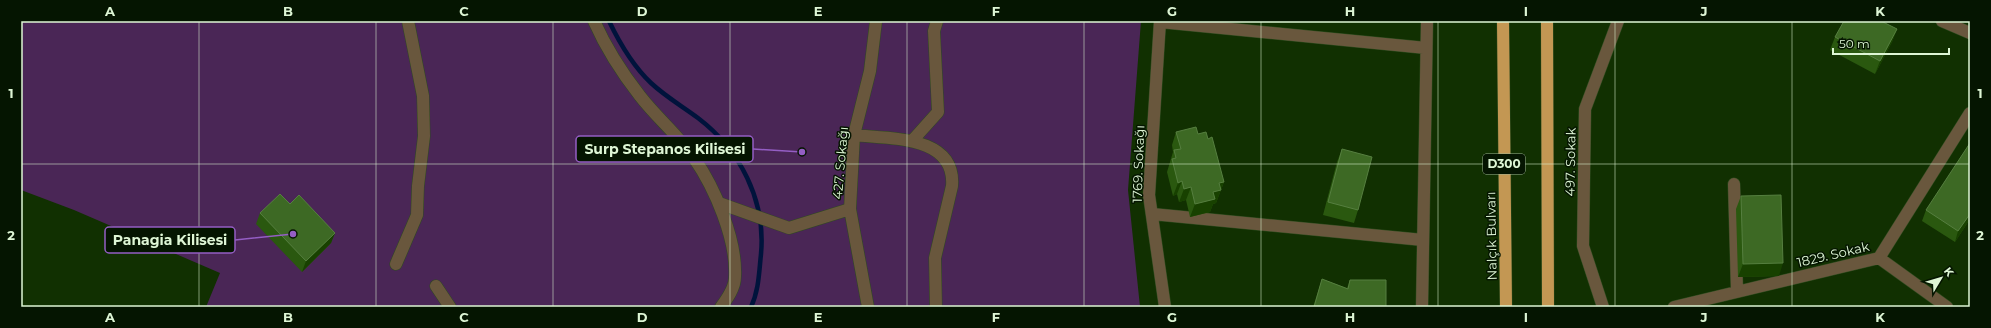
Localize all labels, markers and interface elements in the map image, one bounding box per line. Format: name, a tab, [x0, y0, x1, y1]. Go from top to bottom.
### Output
text: A	[104, 3, 116, 19]
text: B	[283, 3, 293, 19]
text: C	[459, 3, 469, 19]
text: D	[637, 3, 648, 19]
text: E	[814, 3, 823, 19]
text: F	[992, 3, 1000, 19]
text: G	[1167, 3, 1177, 19]
text: H	[1345, 3, 1355, 19]
text: I	[1524, 3, 1528, 19]
text: J	[1699, 3, 1708, 19]
text: K	[1875, 3, 1885, 19]
scale bar	[1833, 30, 1949, 56]
text: 50 m	[1839, 36, 1870, 51]
text: 1	[8, 85, 14, 101]
text: 1	[1977, 85, 1983, 101]
street label: 1769. Sokağı	[1129, 125, 1147, 203]
street label: 427. Sokağı	[829, 126, 851, 200]
street label: 497. Sokak	[1561, 127, 1579, 196]
callout: Surp Stepanos Kilisesi	[576, 136, 753, 162]
text: Surp Stepanos Kilisesi	[584, 140, 746, 158]
road number: D300	[1483, 154, 1525, 174]
street label: Nalçık Bulvarı	[1482, 191, 1500, 281]
text: 2	[7, 227, 15, 243]
callout: Panagia Kilisesi	[105, 227, 235, 253]
text: 2	[1976, 227, 1984, 243]
text: Panagia Kilisesi	[113, 231, 227, 249]
street label: 1829. Sokak	[1795, 238, 1871, 270]
north arrow	[1921, 258, 1961, 298]
text: K	[1941, 264, 1957, 280]
text: A	[104, 309, 116, 325]
text: B	[283, 309, 293, 325]
text: C	[459, 309, 469, 325]
text: D	[637, 309, 648, 325]
text: E	[814, 309, 823, 325]
text: F	[992, 309, 1000, 325]
text: G	[1167, 309, 1177, 325]
text: H	[1345, 309, 1355, 325]
text: I	[1524, 309, 1528, 325]
text: J	[1699, 309, 1708, 325]
text: K	[1875, 309, 1885, 325]

